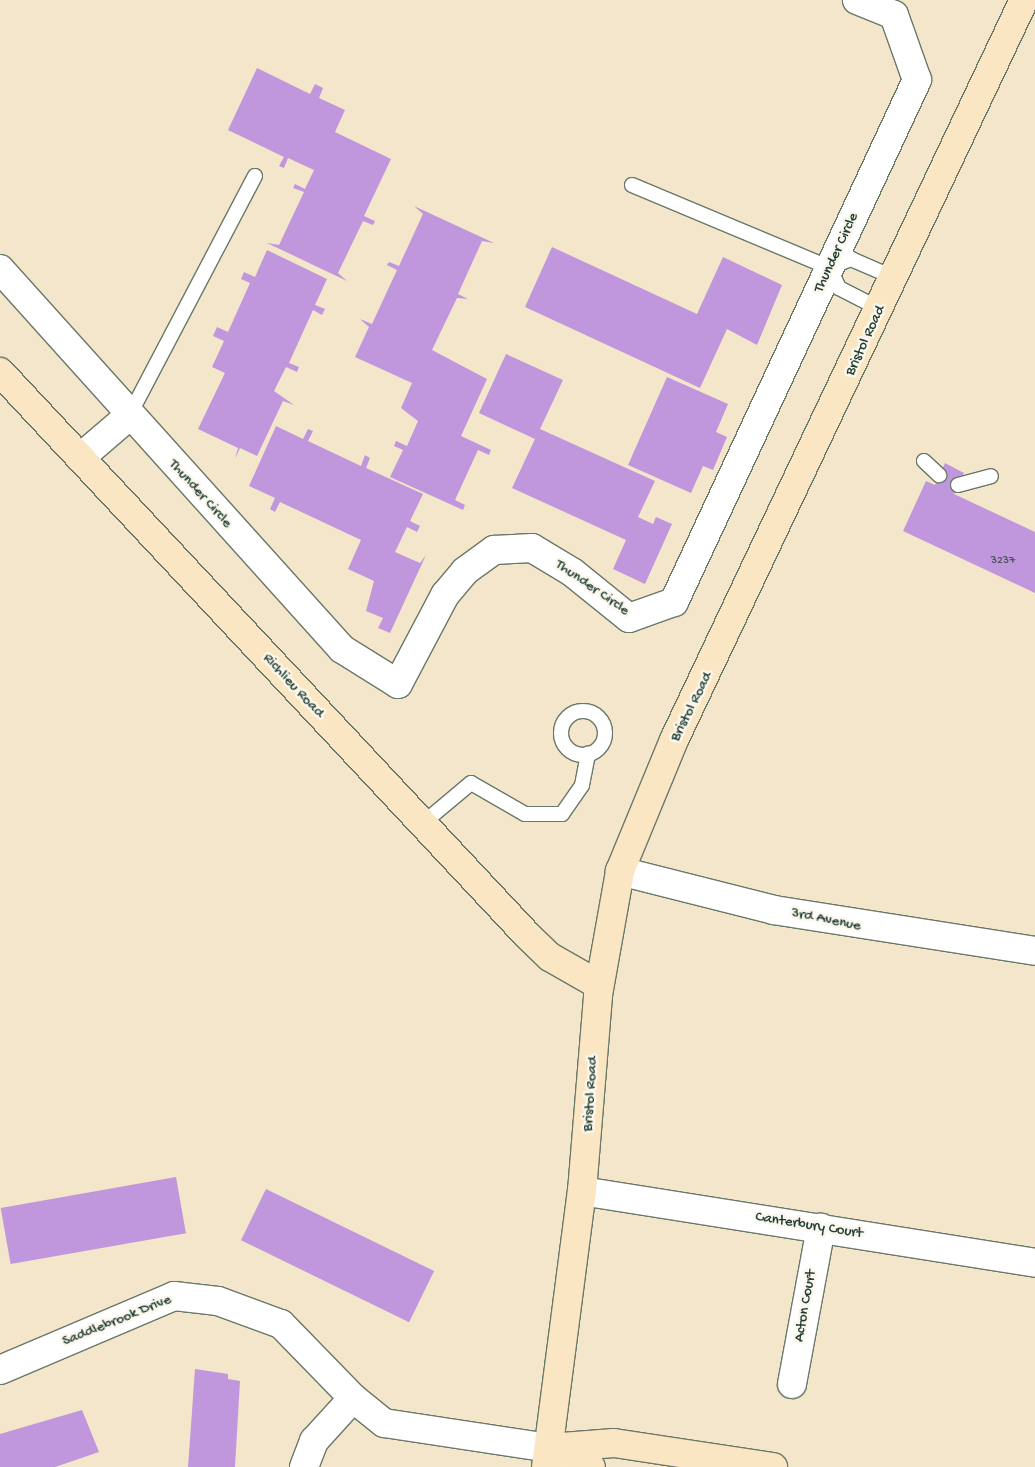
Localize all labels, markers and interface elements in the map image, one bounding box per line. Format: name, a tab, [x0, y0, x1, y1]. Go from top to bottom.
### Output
street label: Thunder Circle	[811, 210, 863, 296]
street label: Bristol Road	[842, 303, 890, 379]
street label: Thunder Circle	[164, 456, 236, 532]
house number: 3237	[991, 555, 1015, 569]
street label: Thunder Circle	[552, 556, 632, 620]
street label: Richlieu Road	[258, 650, 328, 722]
street label: Bristol Road	[667, 669, 717, 745]
street label: 3rd Avenue	[790, 904, 862, 936]
street label: Bristol Road	[579, 1056, 603, 1132]
street label: Canterbury Court	[754, 1209, 864, 1243]
street label: Acton Court	[791, 1269, 821, 1343]
street label: Saddlebrook Drive	[60, 1291, 174, 1351]

